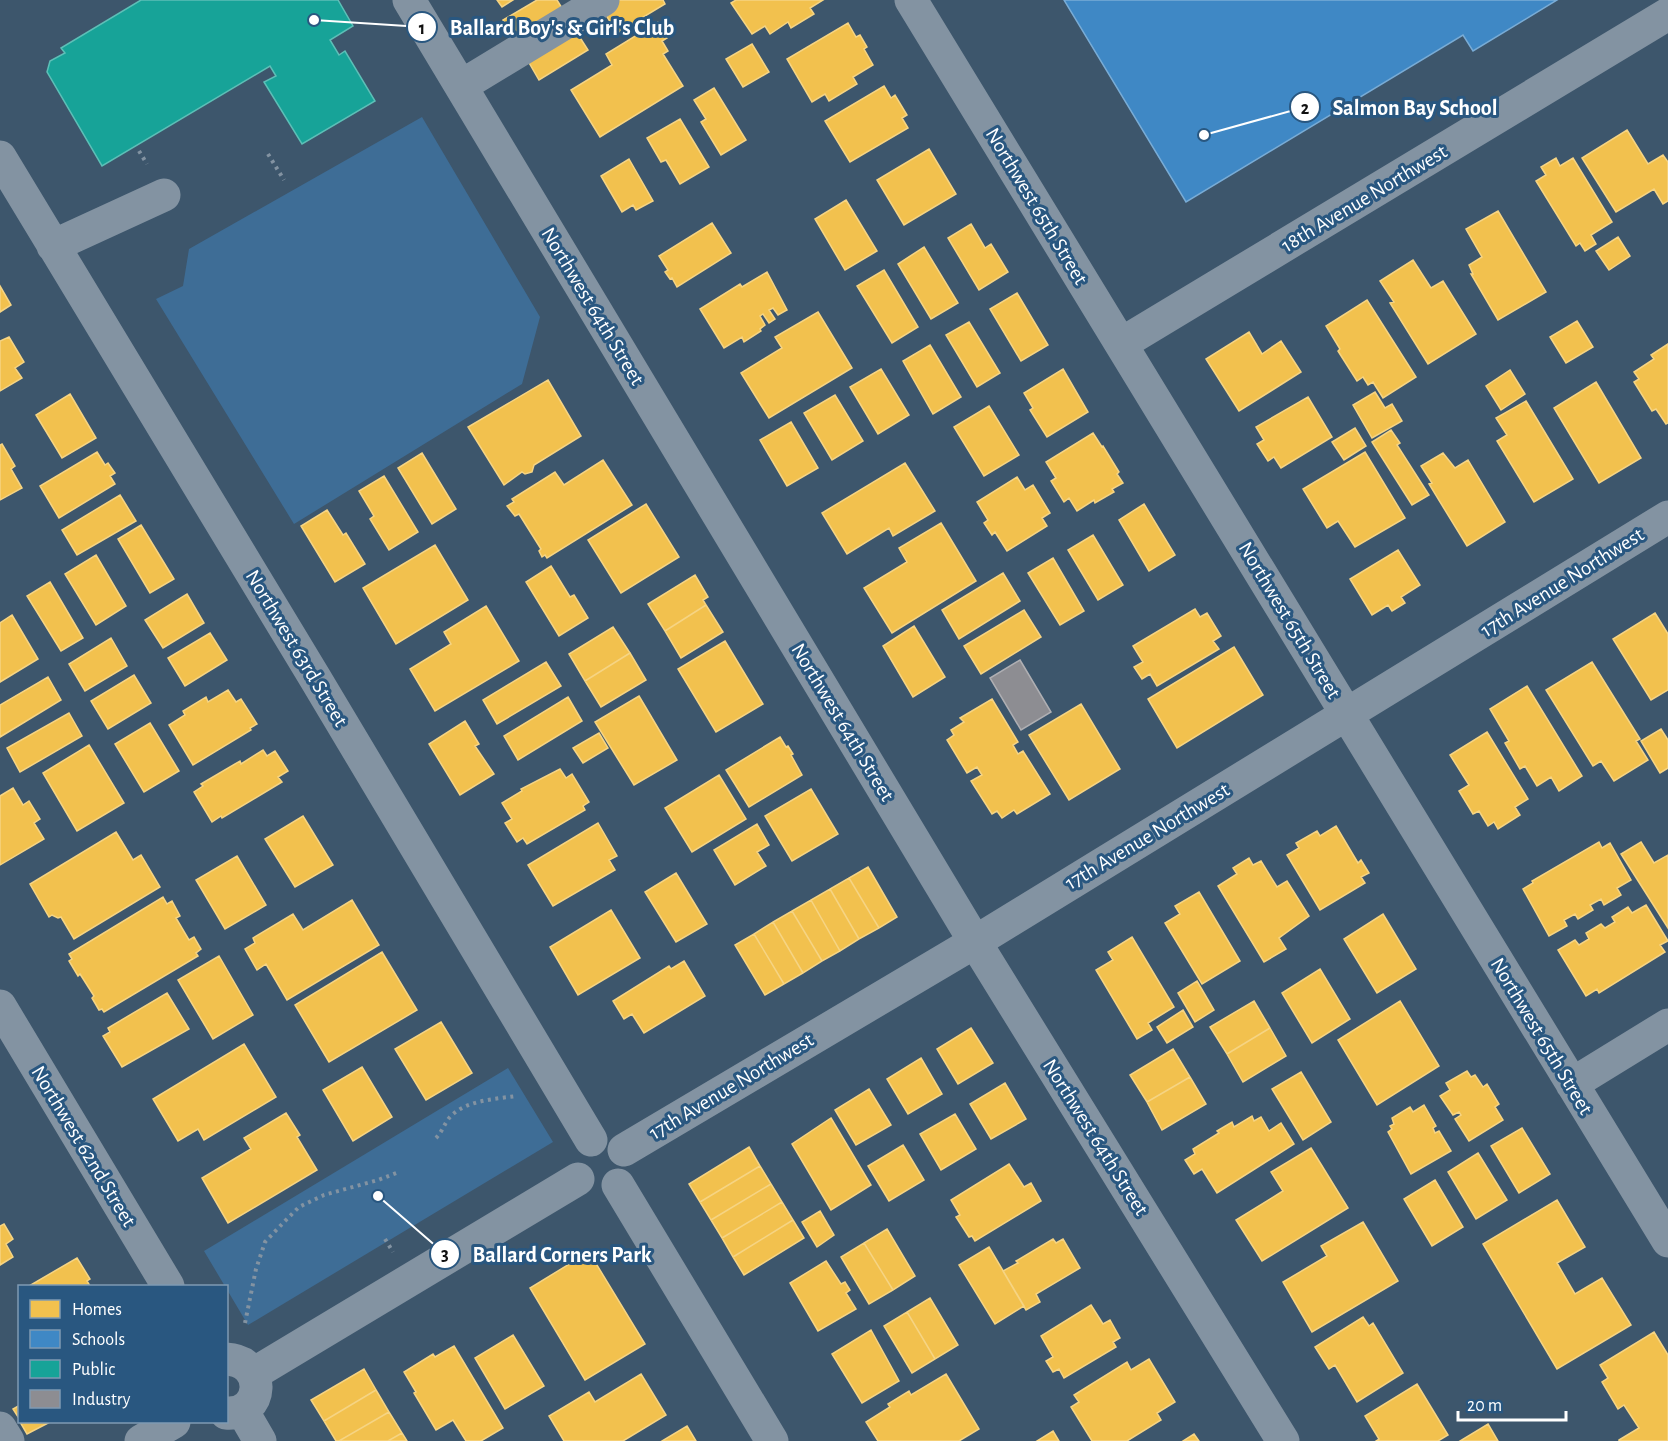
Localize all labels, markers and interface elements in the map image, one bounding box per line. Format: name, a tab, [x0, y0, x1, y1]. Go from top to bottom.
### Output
callout: Ballard Boy's & Girl's Club	[407, 7, 686, 47]
text: Ballard Boy's & Girl's Club	[450, 17, 674, 40]
text: 1	[419, 20, 425, 38]
callout: Salmon Bay School	[1290, 87, 1509, 127]
text: Salmon Bay School	[1333, 97, 1497, 120]
text: 2	[1301, 100, 1310, 118]
street label: Northwest 65th Street	[982, 124, 1092, 288]
street label: 18th Avenue Northwest	[1278, 141, 1451, 256]
street label: Northwest 64th Street	[537, 224, 648, 389]
street label: 17th Avenue Northwest	[1477, 524, 1648, 641]
street label: Northwest 65th Street	[1235, 538, 1345, 702]
street label: Northwest 63rd Street	[242, 566, 352, 730]
street label: Northwest 64th Street	[787, 640, 898, 805]
street label: 17th Avenue Northwest	[1061, 779, 1233, 894]
street label: Northwest 65th Street	[1487, 954, 1597, 1118]
street label: 17th Avenue Northwest	[645, 1029, 817, 1144]
street label: Northwest 64th Street	[1039, 1055, 1152, 1219]
street label: Northwest 62nd Street	[27, 1062, 140, 1231]
callout: Ballard Corners Park	[430, 1234, 664, 1274]
text: Ballard Corners Park	[472, 1244, 652, 1266]
text: 3	[441, 1246, 449, 1264]
legend	[18, 1285, 228, 1423]
text: Homes	[72, 1301, 122, 1319]
text: Schools	[72, 1331, 125, 1349]
text: Public	[72, 1361, 115, 1379]
scale bar	[1458, 1384, 1566, 1422]
text: Industry	[72, 1391, 131, 1409]
text: 20 m	[1467, 1397, 1502, 1415]

